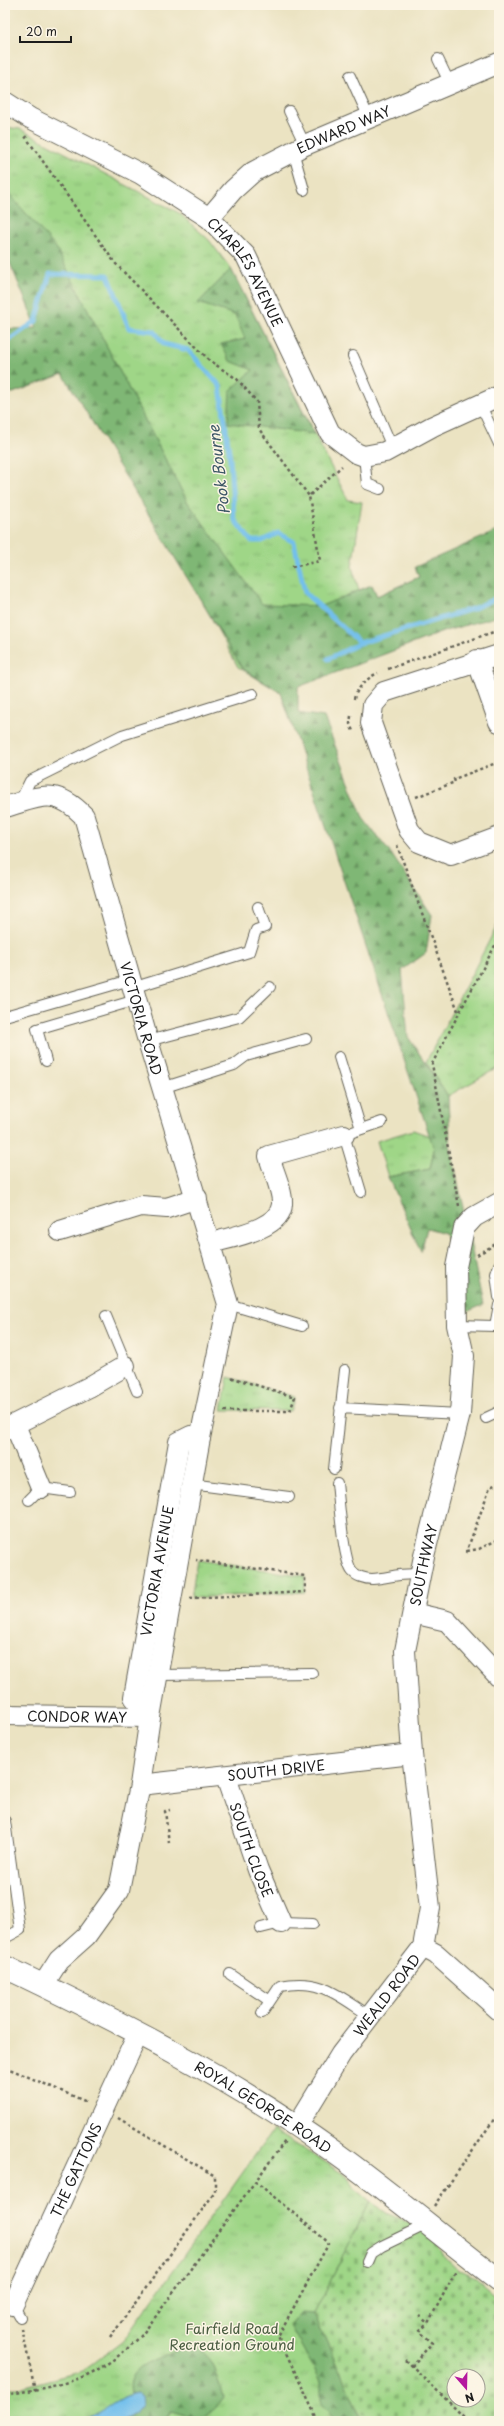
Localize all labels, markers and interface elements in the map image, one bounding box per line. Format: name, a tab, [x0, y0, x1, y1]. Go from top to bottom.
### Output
scale bar	[20, 18, 71, 44]
text: 20 m	[26, 22, 57, 40]
street label: EDWARD WAY	[293, 100, 394, 158]
street label: CHARLES AVENUE	[203, 212, 289, 330]
water label: Pook Bourne	[201, 423, 235, 516]
street label: VICTORIA ROAD	[115, 959, 168, 1078]
street label: VICTORIA AVENUE	[134, 1503, 178, 1638]
street label: SOUTHWAY	[404, 1522, 442, 1608]
street label: CONDOR WAY	[27, 1705, 127, 1727]
street label: SOUTH DRIVE	[226, 1753, 326, 1785]
street label: SOUTH CLOSE	[225, 1799, 279, 1901]
street label: WEALD ROAD	[348, 1949, 425, 2040]
street label: ROYAL GEORGE ROAD	[191, 2055, 336, 2158]
street label: THE GATTONS	[45, 2119, 106, 2220]
park label: Fairfield Road Recreation Ground	[169, 2318, 295, 2355]
north arrow	[446, 2368, 486, 2408]
text: N	[462, 2388, 477, 2407]

